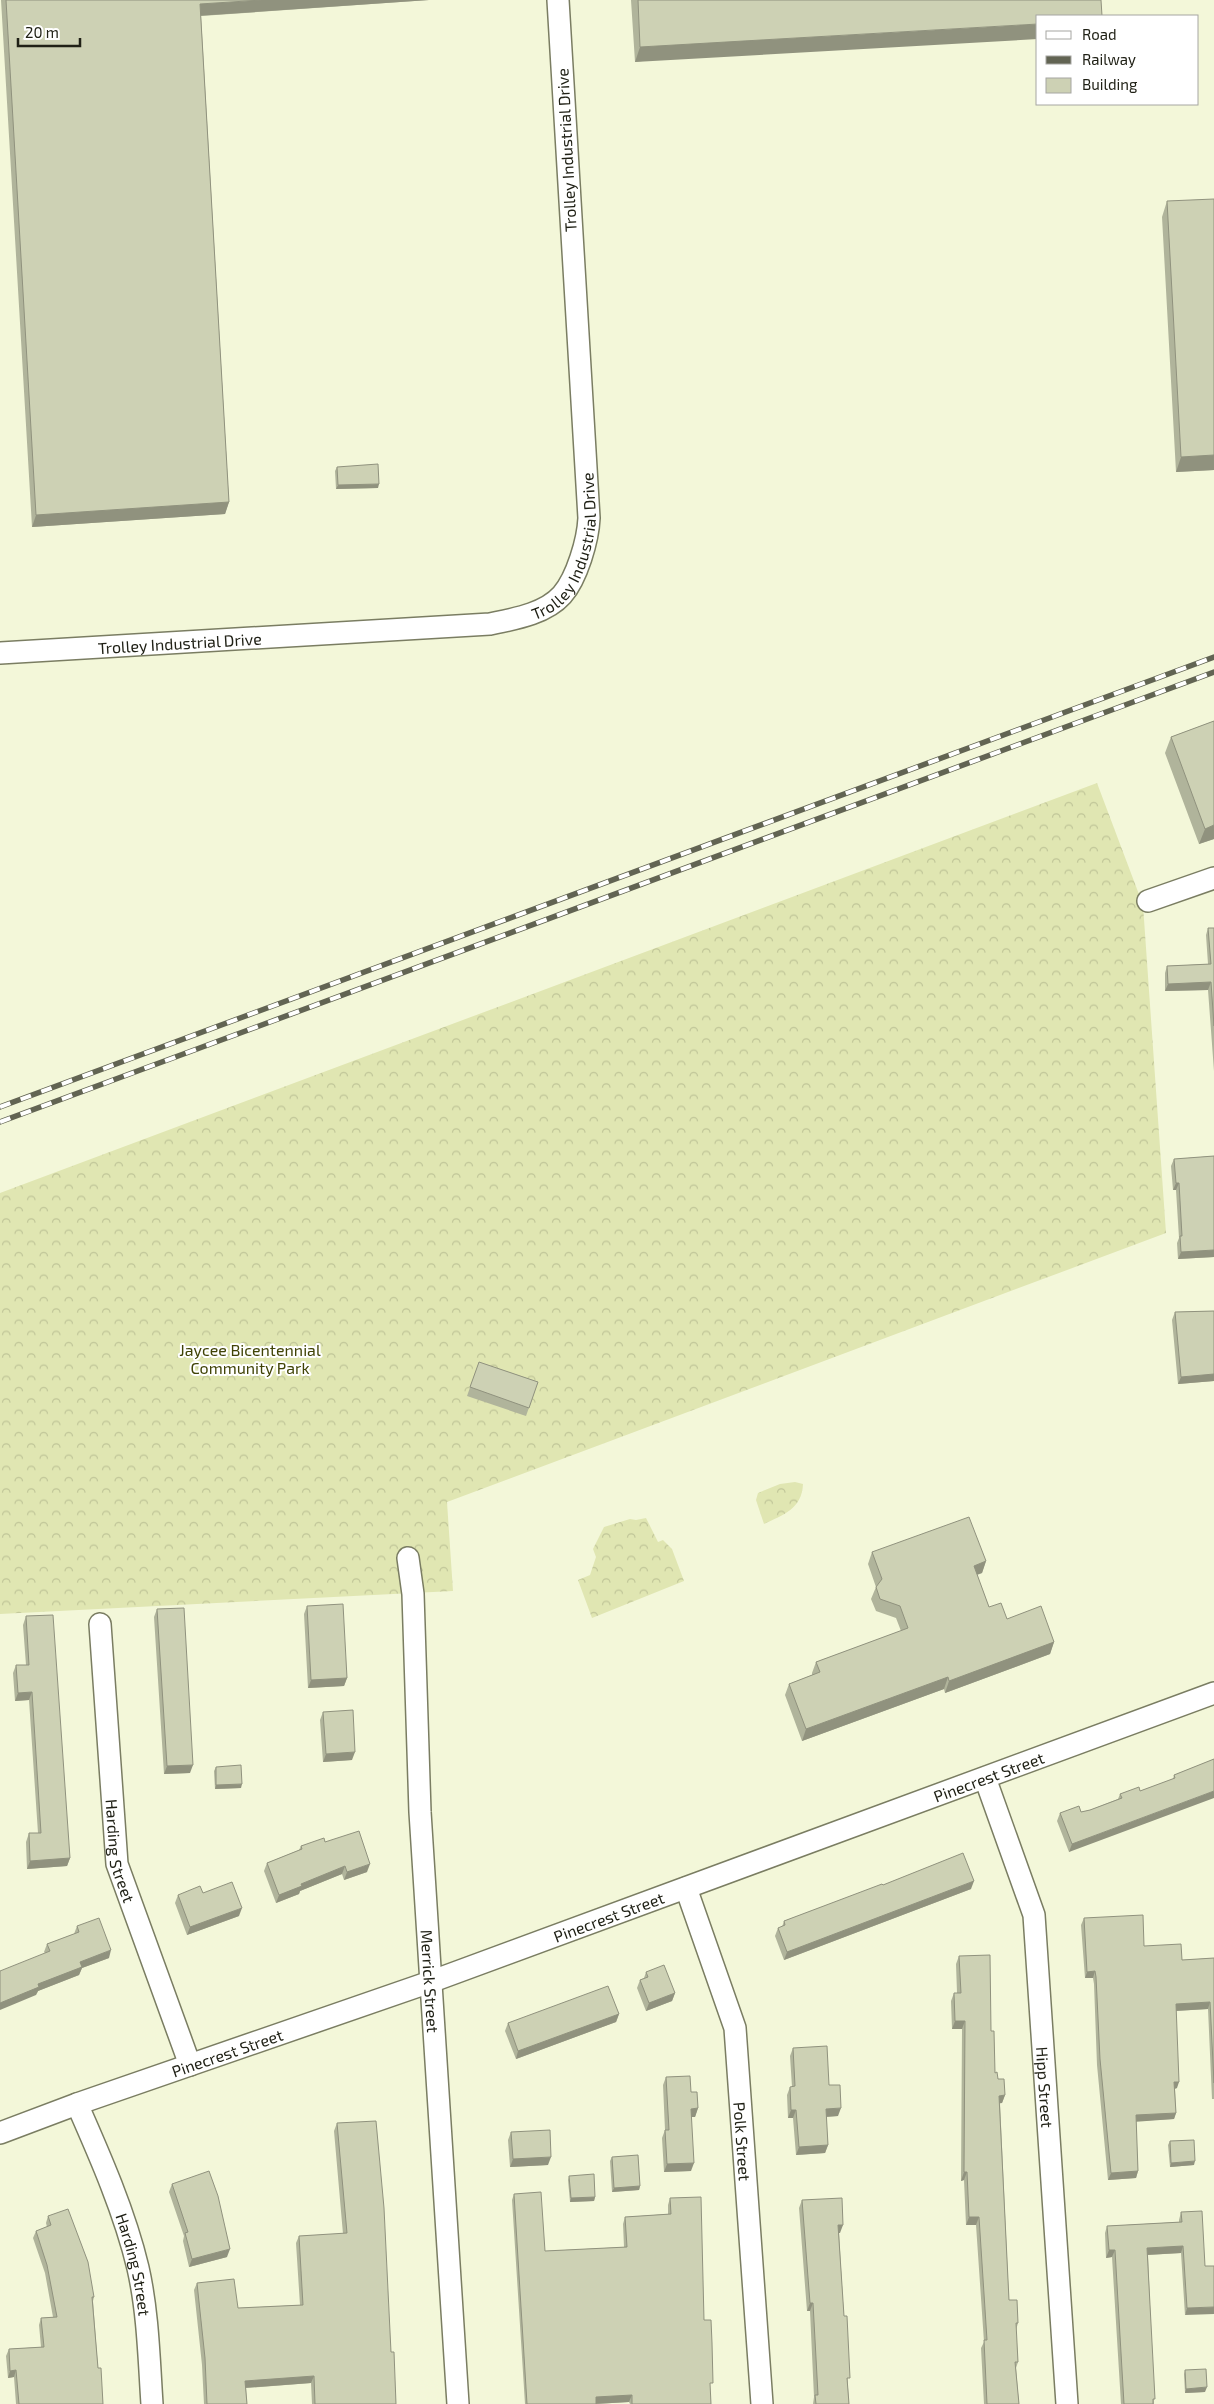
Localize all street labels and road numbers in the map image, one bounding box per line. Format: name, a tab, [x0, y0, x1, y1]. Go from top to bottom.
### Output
street label: Trolley Industrial Drive	[552, 68, 580, 232]
street label: Trolley Industrial Drive	[528, 472, 599, 623]
street label: Trolley Industrial Drive	[97, 628, 262, 657]
street label: Pinecrest Street	[931, 1747, 1046, 1805]
street label: Harding Street	[103, 1798, 140, 1905]
street label: Pinecrest Street	[551, 1887, 666, 1945]
street label: Merrick Street	[418, 1929, 444, 2033]
street label: Pinecrest Street	[169, 2024, 285, 2080]
street label: Hipp Street	[1033, 2046, 1058, 2128]
street label: Polk Street	[731, 2101, 755, 2182]
street label: Harding Street	[113, 2211, 155, 2317]

